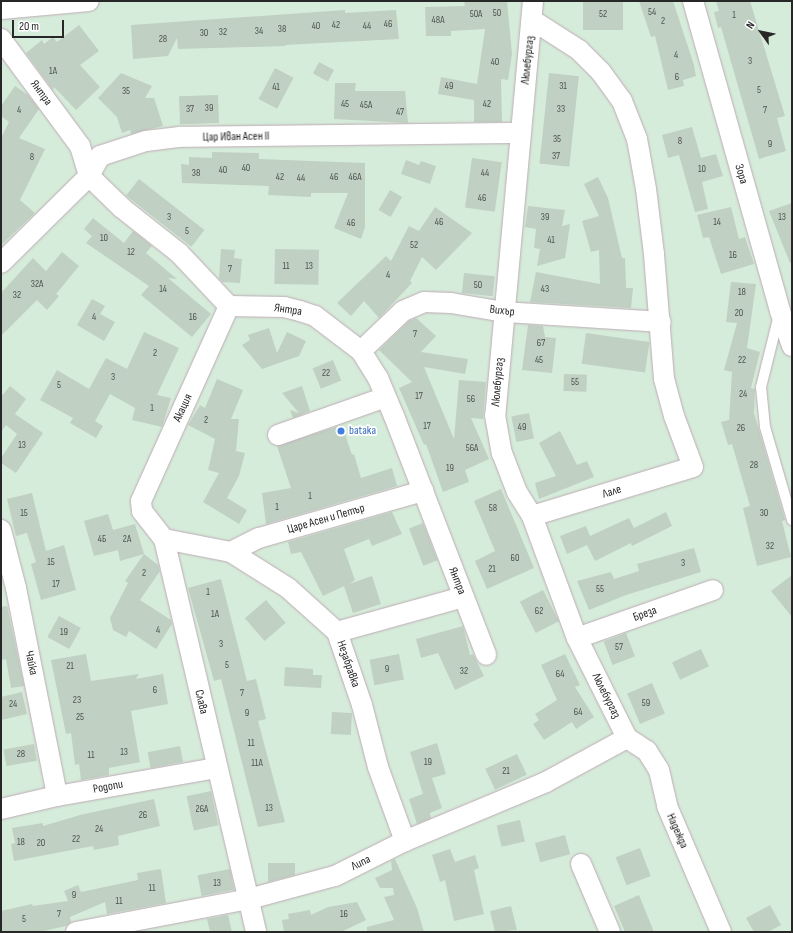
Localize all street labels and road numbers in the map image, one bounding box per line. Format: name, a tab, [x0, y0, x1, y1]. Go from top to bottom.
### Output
street label: Люлебургаз	[518, 35, 538, 85]
street label: Янтра	[27, 78, 55, 108]
street label: Цар Иван Асен II	[202, 129, 270, 145]
street label: Зора	[731, 162, 751, 186]
street label: Янтра	[273, 301, 303, 319]
street label: Вихър	[489, 302, 515, 320]
street label: Люлебургаз	[489, 357, 507, 407]
street label: Акация	[170, 392, 196, 424]
street label: Лале	[601, 482, 623, 502]
street label: Царе Асен и Петър	[286, 501, 366, 537]
street label: Янтра	[445, 565, 469, 597]
street label: Бреза	[631, 603, 659, 625]
street label: Незабравка	[333, 639, 363, 689]
street label: Чайка	[22, 650, 40, 676]
street label: Люлебургаз	[588, 671, 624, 721]
street label: Слава	[191, 688, 211, 716]
street label: Родопи	[92, 777, 124, 797]
street label: Надежда	[663, 811, 691, 851]
street label: Липа	[349, 852, 373, 874]

